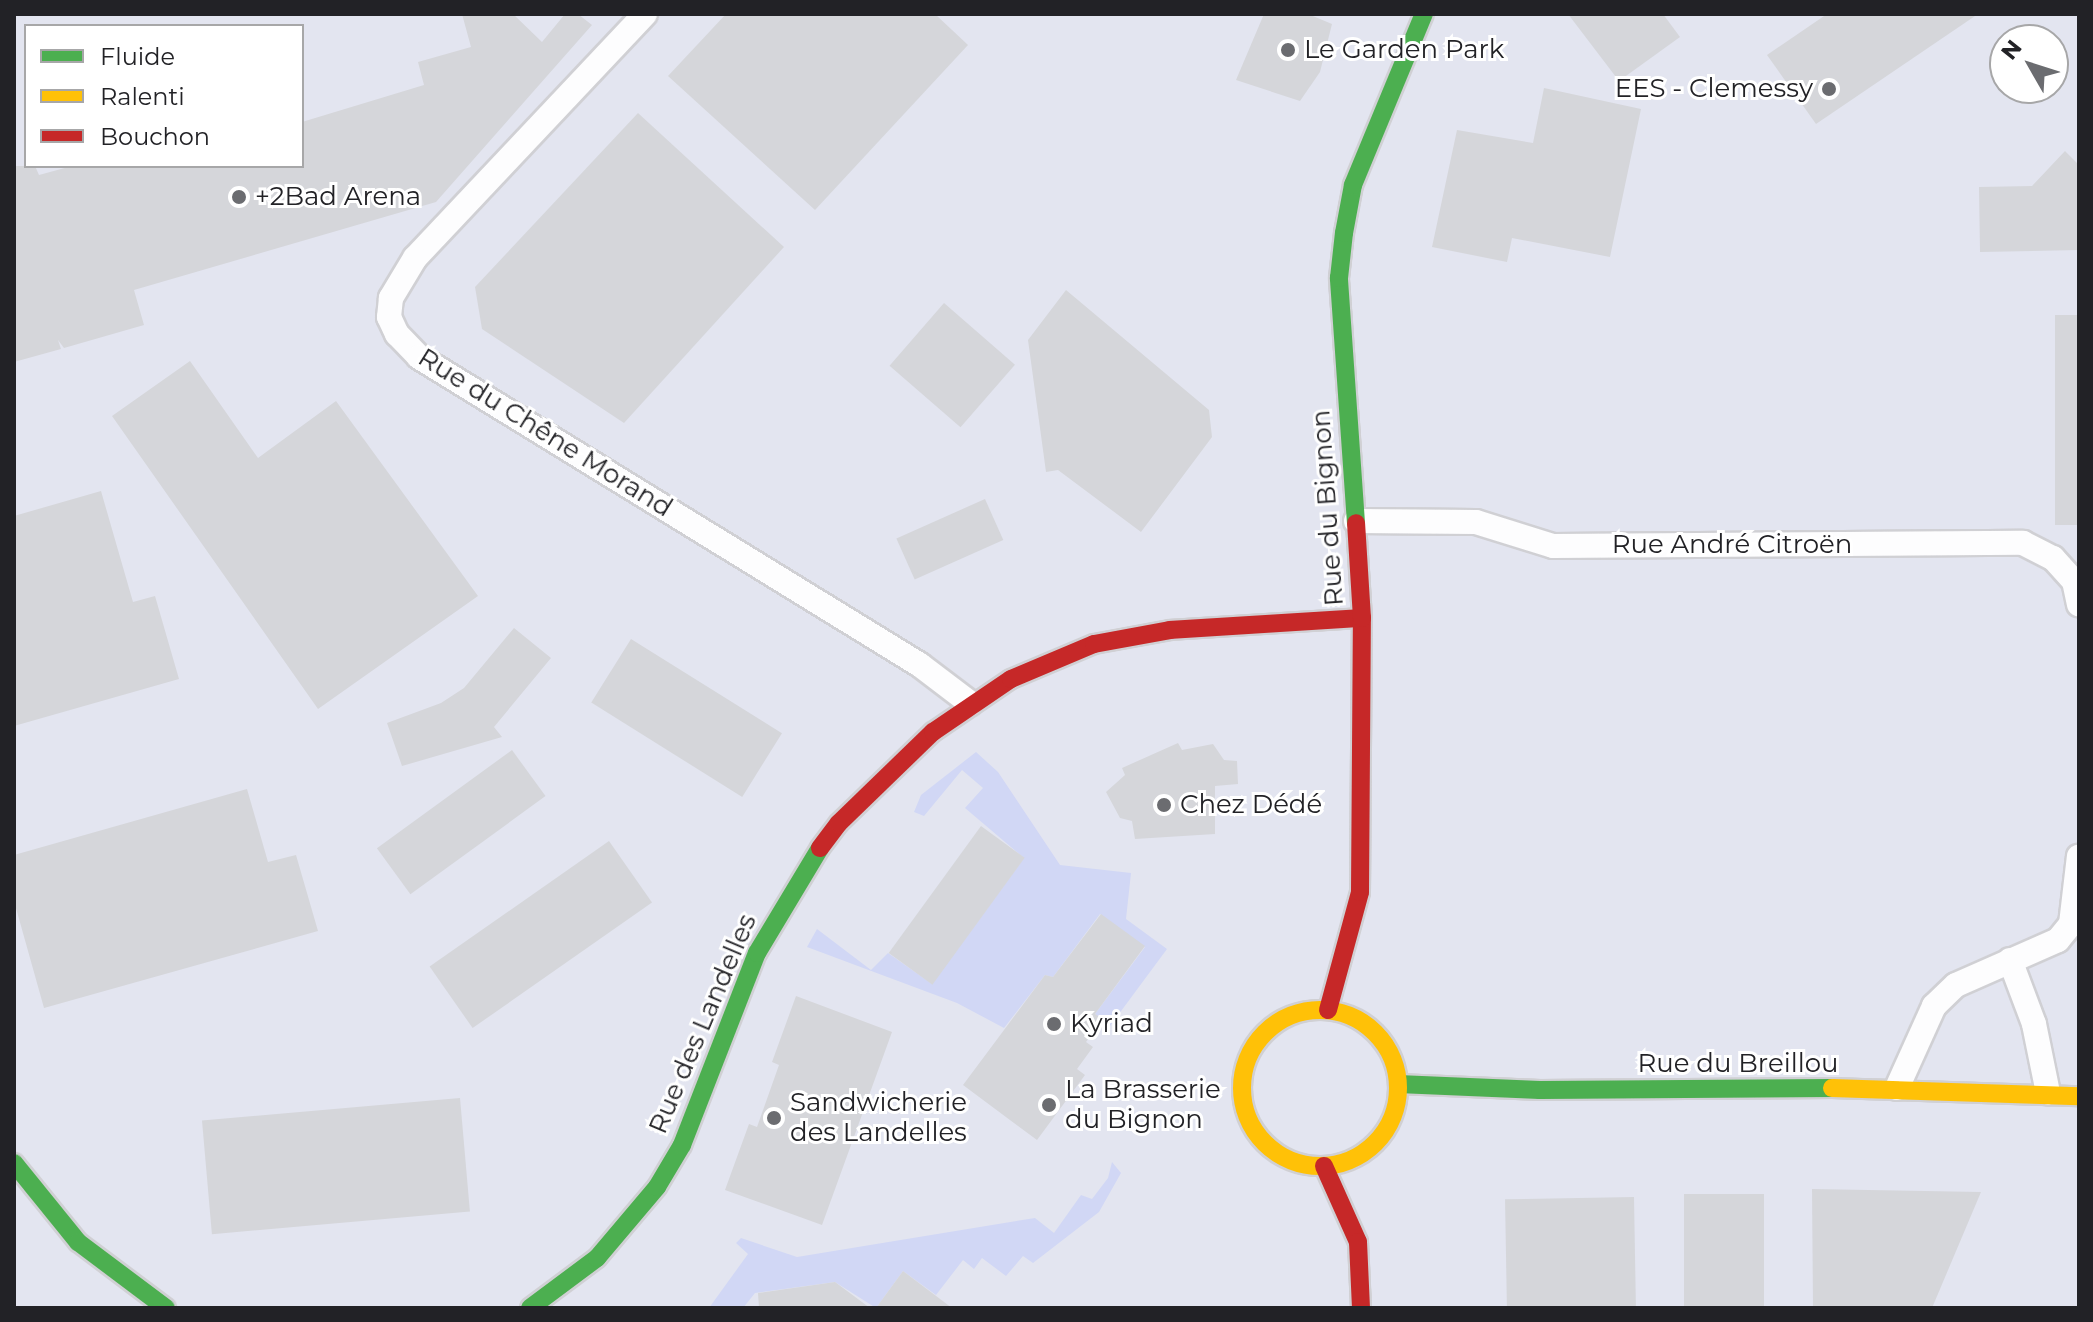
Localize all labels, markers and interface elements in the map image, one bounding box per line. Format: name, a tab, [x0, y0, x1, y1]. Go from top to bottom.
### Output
legend	[24, 24, 304, 168]
north arrow	[1989, 24, 2069, 104]
place label: Le Garden Park	[1304, 34, 1504, 66]
text: N	[1995, 34, 2028, 65]
marker: Le Garden Park	[1279, 41, 1297, 59]
text: Fluide	[100, 42, 175, 71]
place label: EES - Clemessy	[1615, 73, 1813, 105]
marker: EES - Clemessy	[1820, 80, 1838, 98]
text: Ralenti	[100, 82, 185, 111]
text: Bouchon	[100, 122, 210, 151]
place label: +2Bad Arena	[255, 181, 421, 213]
marker: +2Bad Arena	[230, 188, 248, 206]
street label: Rue du Chêne Morand	[412, 342, 678, 524]
street label: Rue du Bignon	[1306, 409, 1350, 607]
street label: Rue André Citroën	[1612, 529, 1852, 561]
place label: Chez Dédé	[1180, 789, 1322, 821]
marker: Chez Dédé	[1155, 796, 1173, 814]
street label: Rue des Landelles	[643, 909, 763, 1139]
place label: Kyriad	[1070, 1008, 1153, 1040]
marker: Kyriad	[1045, 1015, 1063, 1033]
street label: Rue du Breillou	[1638, 1048, 1838, 1080]
place label: La Brasserie du Bignon	[1065, 1074, 1221, 1136]
place label: Sandwicherie des Landelles	[790, 1087, 967, 1148]
marker: La Brasserie du Bignon	[1040, 1096, 1058, 1114]
marker: Sandwicherie des Landelles	[765, 1109, 783, 1127]

